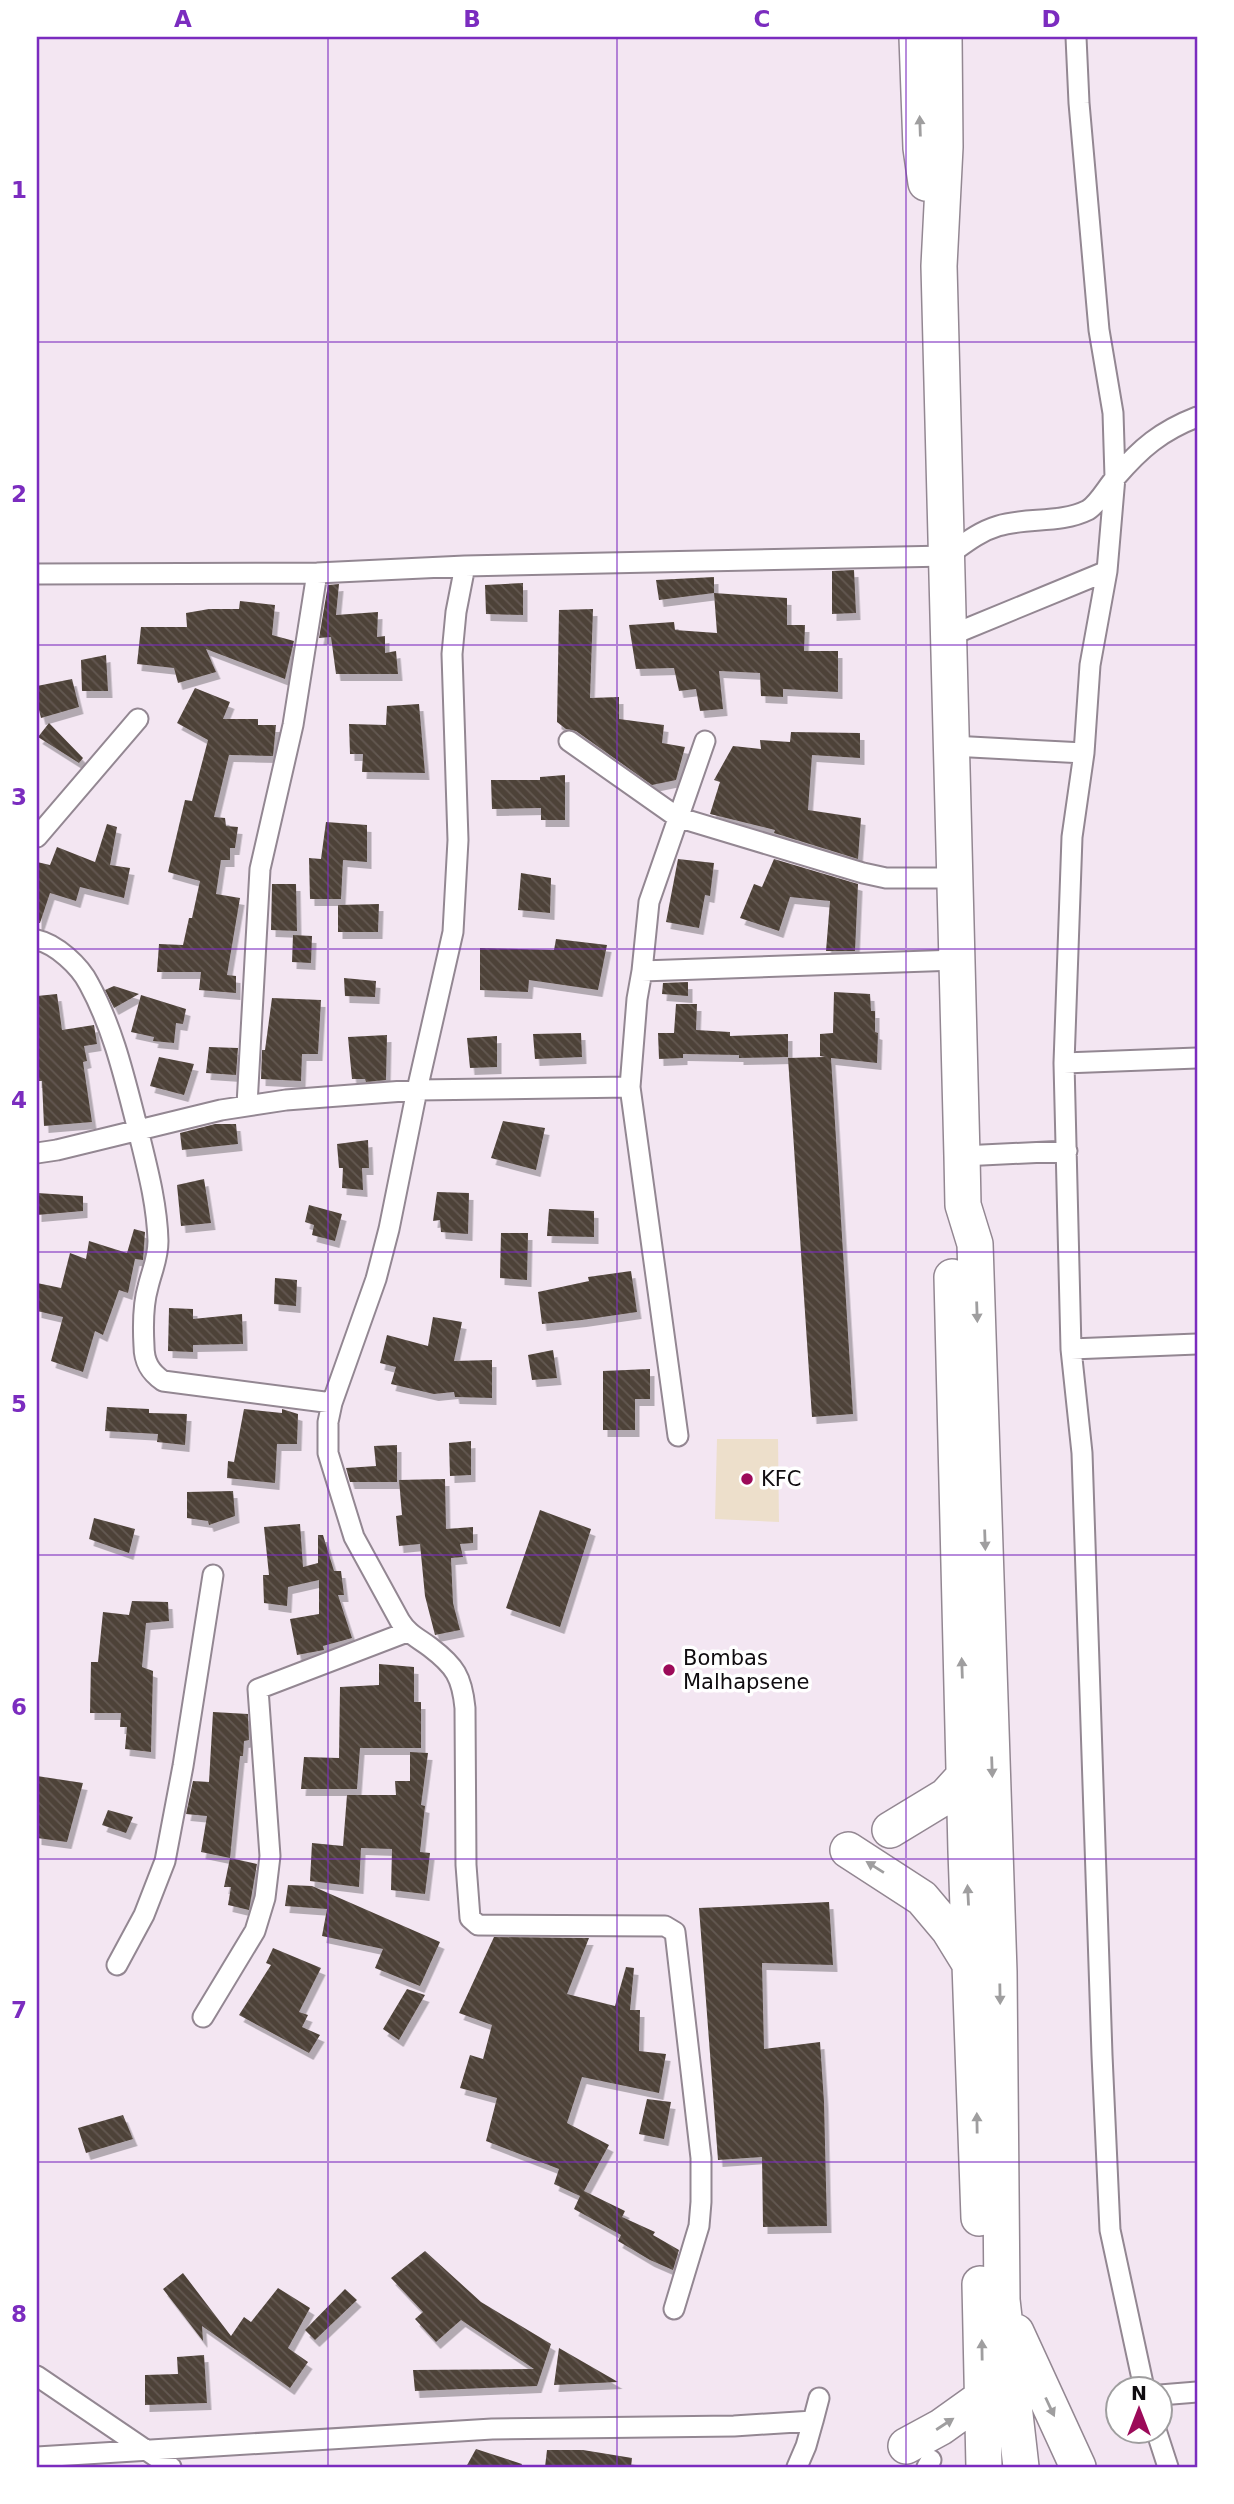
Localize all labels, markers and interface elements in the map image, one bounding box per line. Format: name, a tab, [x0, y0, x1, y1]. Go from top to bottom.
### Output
text: A	[174, 6, 192, 32]
text: B	[463, 6, 481, 32]
text: C	[754, 6, 770, 32]
text: D	[1041, 6, 1061, 32]
one-way arrow	[915, 114, 926, 136]
text: 1	[11, 177, 27, 203]
text: 2	[11, 481, 27, 507]
text: 3	[11, 784, 27, 810]
text: 4	[11, 1087, 27, 1113]
one-way arrow	[971, 1301, 983, 1323]
text: 5	[11, 1391, 27, 1417]
place label: KFC	[761, 1467, 802, 1491]
marker: KFC	[739, 1471, 755, 1487]
one-way arrow	[979, 1529, 991, 1551]
place label: Bombas Malhapsene	[683, 1646, 809, 1694]
one-way arrow	[957, 1657, 968, 1679]
marker: Bombas Malhapsene	[661, 1662, 677, 1678]
text: 6	[11, 1694, 27, 1720]
one-way arrow	[987, 1756, 998, 1778]
one-way arrow	[865, 1860, 884, 1873]
one-way arrow	[963, 1884, 974, 1906]
one-way arrow	[994, 1984, 1006, 2006]
text: 7	[11, 1997, 27, 2023]
one-way arrow	[971, 2111, 982, 2133]
text: 8	[11, 2301, 27, 2327]
one-way arrow	[976, 2339, 987, 2361]
north arrow	[1104, 2374, 1174, 2444]
text: N	[1131, 2382, 1147, 2404]
one-way arrow	[1044, 2397, 1056, 2417]
one-way arrow	[936, 2417, 955, 2430]

